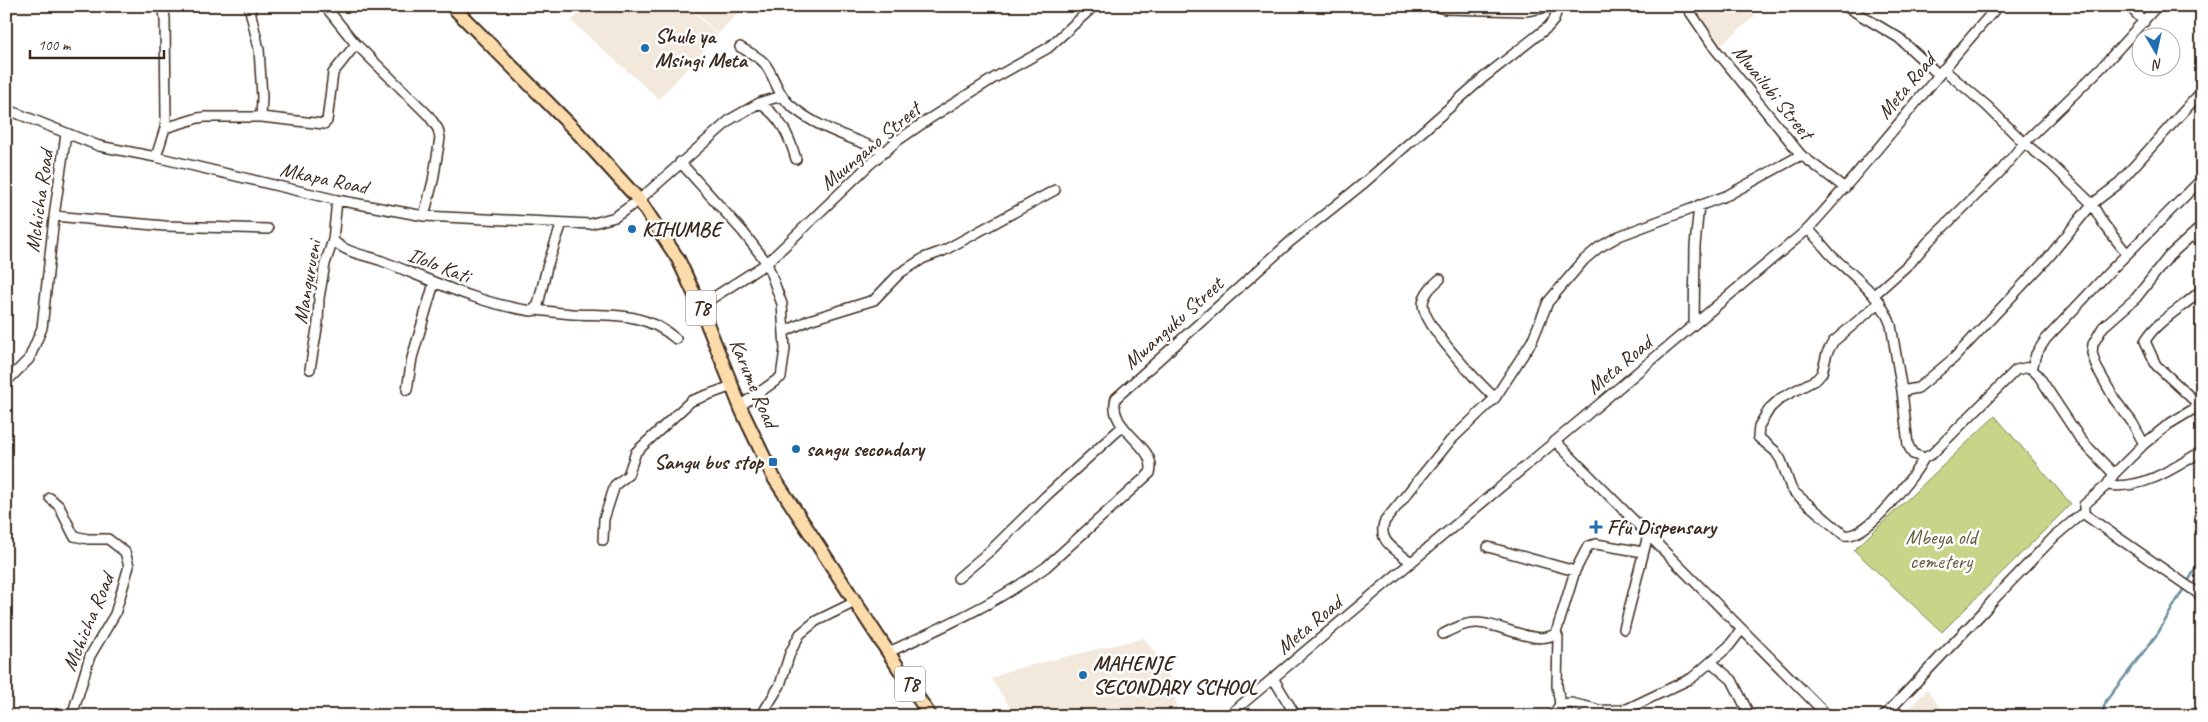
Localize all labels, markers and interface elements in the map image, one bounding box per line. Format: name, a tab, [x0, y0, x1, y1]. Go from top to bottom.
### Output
place label: Shule ya Msingi Meta	[655, 23, 749, 73]
scale bar	[30, 28, 164, 60]
north arrow	[2130, 28, 2180, 78]
text: 100 m	[38, 36, 72, 55]
street label: Mwailubi Street	[1727, 39, 1821, 147]
marker: Shule ya Msingi Meta	[639, 42, 651, 54]
street label: Meta Road	[1871, 45, 1943, 124]
text: N	[2150, 55, 2164, 74]
street label: Muungano Street	[814, 94, 928, 196]
street label: Mchicha Road	[19, 144, 60, 254]
street label: Mkapa Road	[278, 156, 373, 201]
place label: KIHUMBE	[642, 216, 724, 242]
marker: KIHUMBE	[626, 223, 638, 235]
street label: Mangurueni	[287, 235, 328, 326]
street label: Ilolo Kati	[404, 241, 477, 290]
street label: Mwanguku Street	[1118, 270, 1230, 375]
road number: T8	[686, 290, 716, 326]
street label: Meta Road	[1581, 328, 1660, 400]
street label: Karume Road	[724, 335, 785, 434]
place label: sangu secondary	[806, 436, 927, 462]
marker: sangu secondary	[790, 443, 802, 455]
place label: Sangu bus stop	[654, 449, 765, 475]
marker: Sangu bus stop	[767, 456, 779, 468]
place label: Ffu Dispensary	[1607, 514, 1718, 540]
marker: Ffu Dispensary	[1589, 520, 1603, 534]
park label: Mbeya old cemetery	[1905, 524, 1980, 574]
street label: Mchicha Road	[56, 566, 122, 674]
street label: Meta Road	[1271, 588, 1350, 660]
place label: MAHENJE SECONDARY SCHOOL	[1093, 650, 1258, 700]
road number: T8	[895, 666, 925, 702]
marker: MAHENJE SECONDARY SCHOOL	[1077, 669, 1089, 681]

